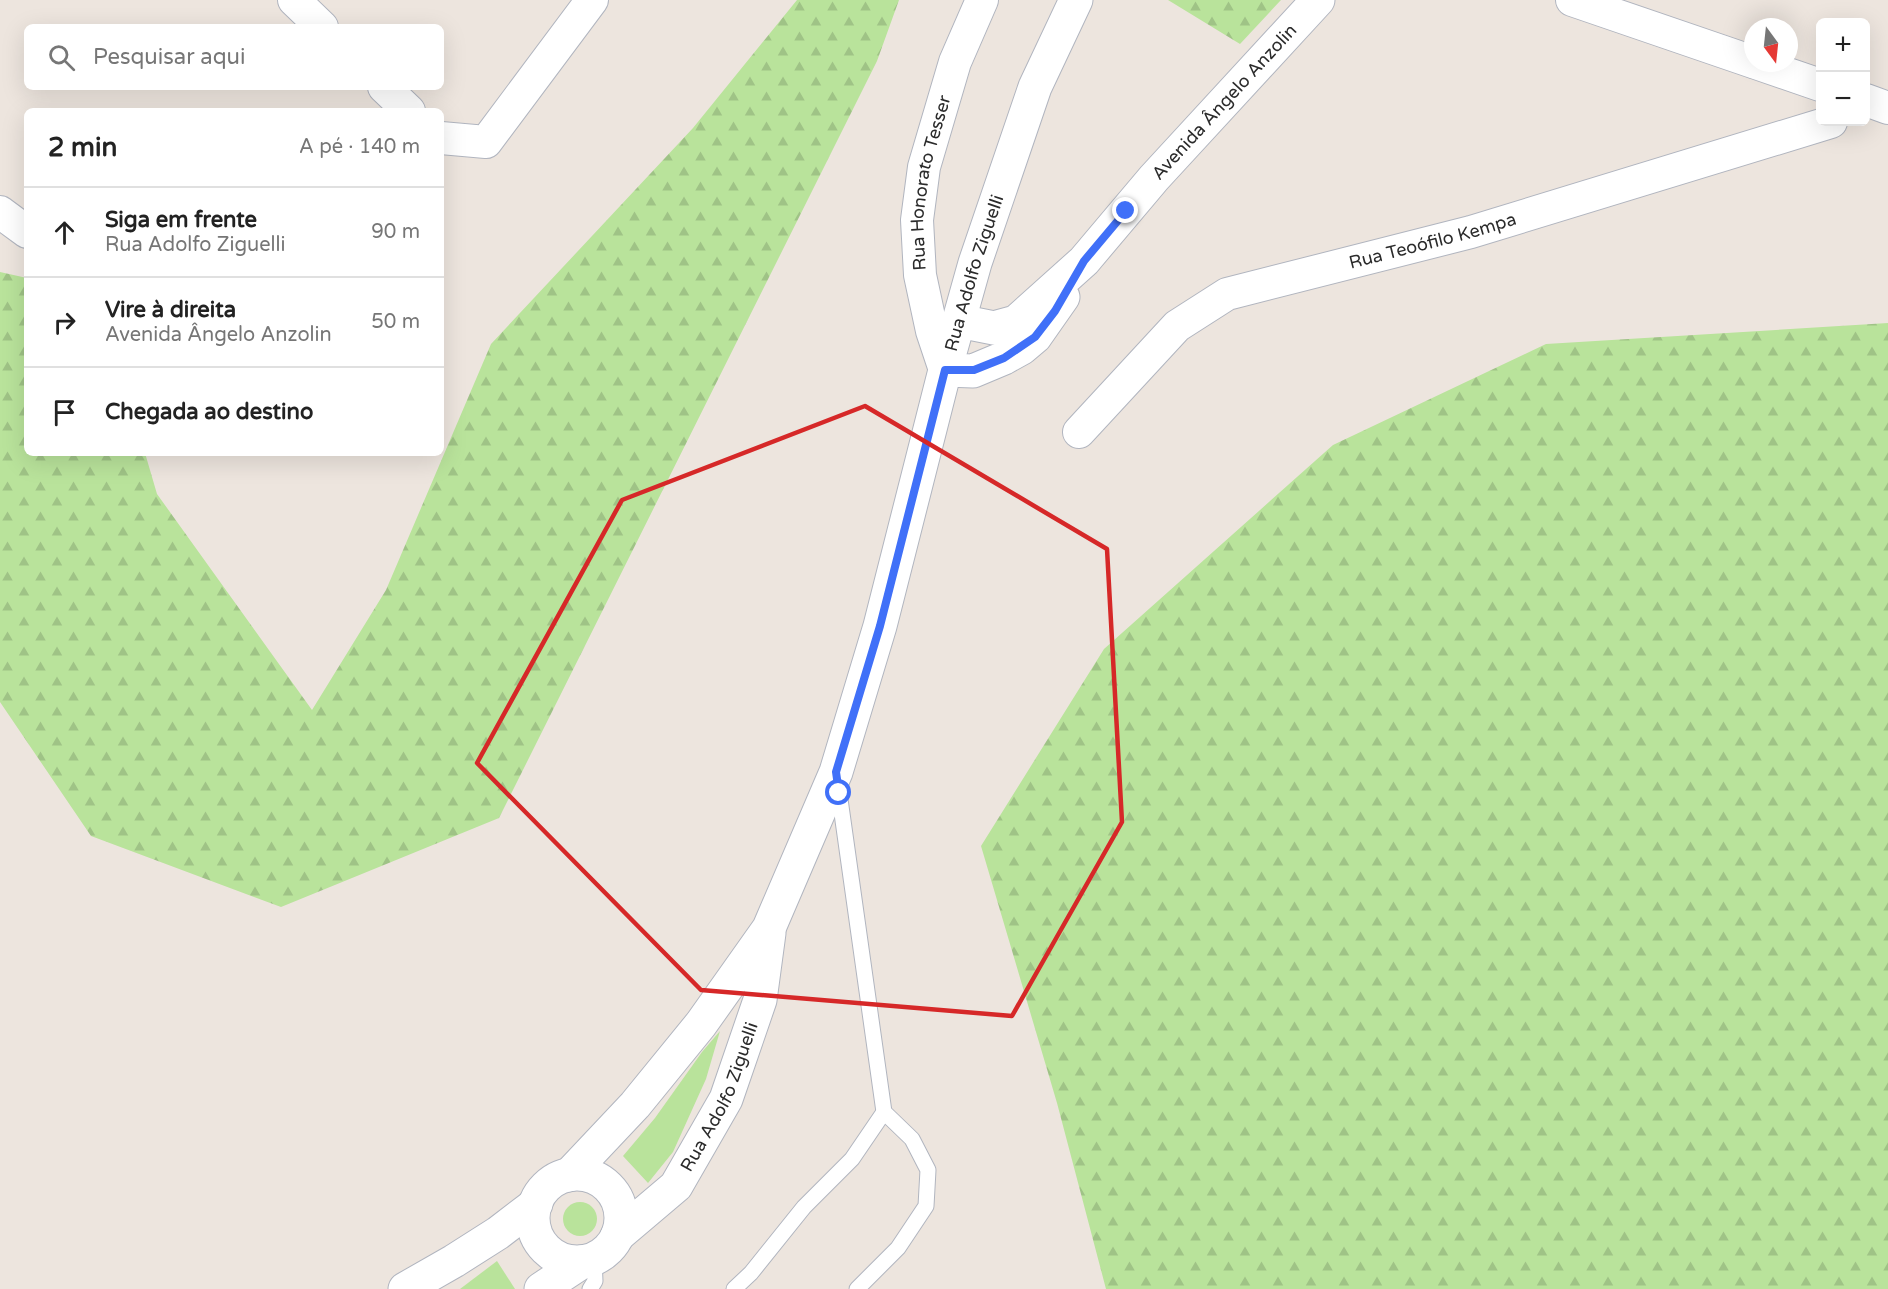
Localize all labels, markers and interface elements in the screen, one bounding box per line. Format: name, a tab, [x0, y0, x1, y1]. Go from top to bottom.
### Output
north arrow	[1744, 18, 1798, 72]
map controls	[1816, 18, 1870, 126]
button: +	[1816, 18, 1870, 72]
street label: Avenida Ângelo Anzolin	[1147, 19, 1301, 184]
search box	[24, 24, 444, 90]
icon: search	[45, 41, 78, 74]
text: Pesquisar aqui	[93, 44, 245, 70]
button: −	[1816, 72, 1870, 126]
street label: Rua Honorato Tesser	[906, 93, 956, 271]
text: 2 min	[48, 132, 117, 163]
text: A pé · 140 m	[299, 135, 420, 159]
street label: Rua Adolfo Ziguelli	[940, 192, 1008, 354]
route end	[1112, 197, 1138, 223]
text: Siga em frente	[105, 207, 257, 233]
street label: Rua Teoófilo Kempa	[1347, 208, 1519, 274]
icon: ahead	[48, 216, 81, 249]
text: 90 m	[371, 220, 420, 244]
text: Rua Adolfo Ziguelli	[105, 233, 286, 257]
text: Vire à direita	[105, 297, 236, 323]
icon: right	[48, 306, 81, 339]
text: 50 m	[371, 310, 420, 334]
text: Avenida Ângelo Anzolin	[105, 323, 332, 347]
icon: arrive	[48, 396, 81, 429]
text: Chegada ao destino	[105, 399, 313, 425]
route start	[825, 779, 851, 805]
street label: Rua Adolfo Ziguelli	[676, 1019, 763, 1176]

